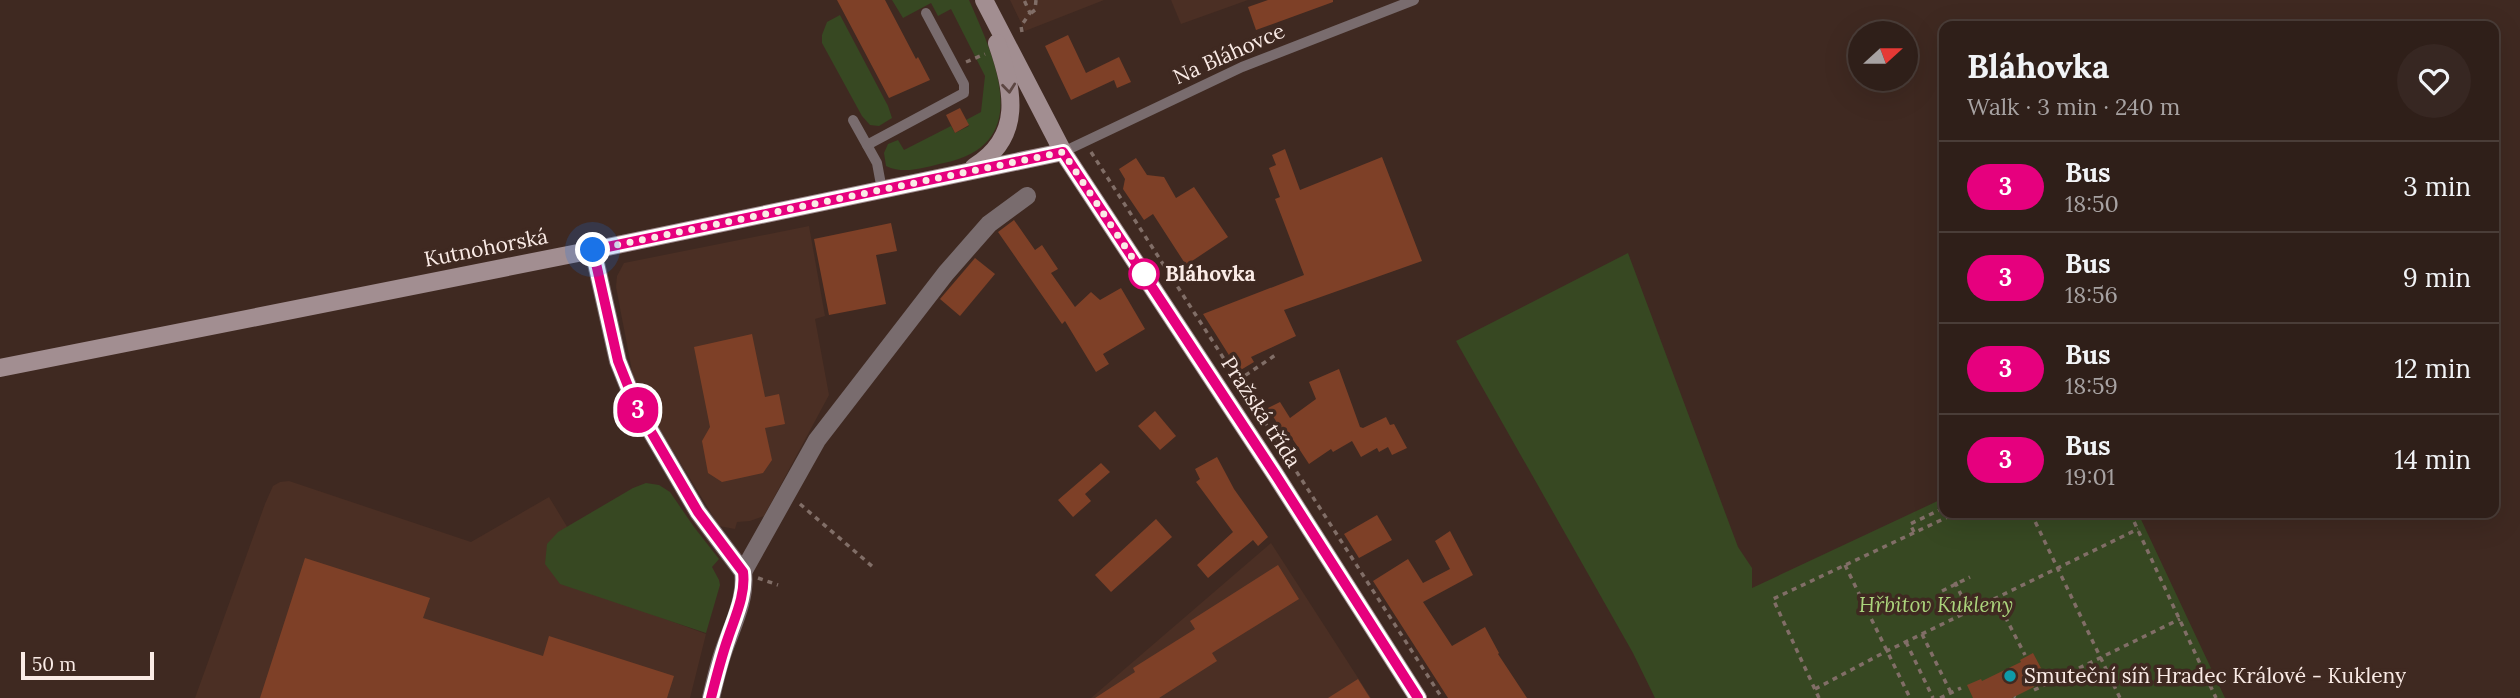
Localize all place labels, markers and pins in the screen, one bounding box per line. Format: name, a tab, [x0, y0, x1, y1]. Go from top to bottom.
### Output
marker: Bláhovka	[1129, 259, 1159, 289]
place label: Bláhovka	[1165, 260, 1256, 287]
place label: Smuteční síň Hradec Králové - Kukleny	[2024, 662, 2406, 689]
marker: Smuteční síň Hradec Králové - Kukleny	[2002, 668, 2018, 684]

